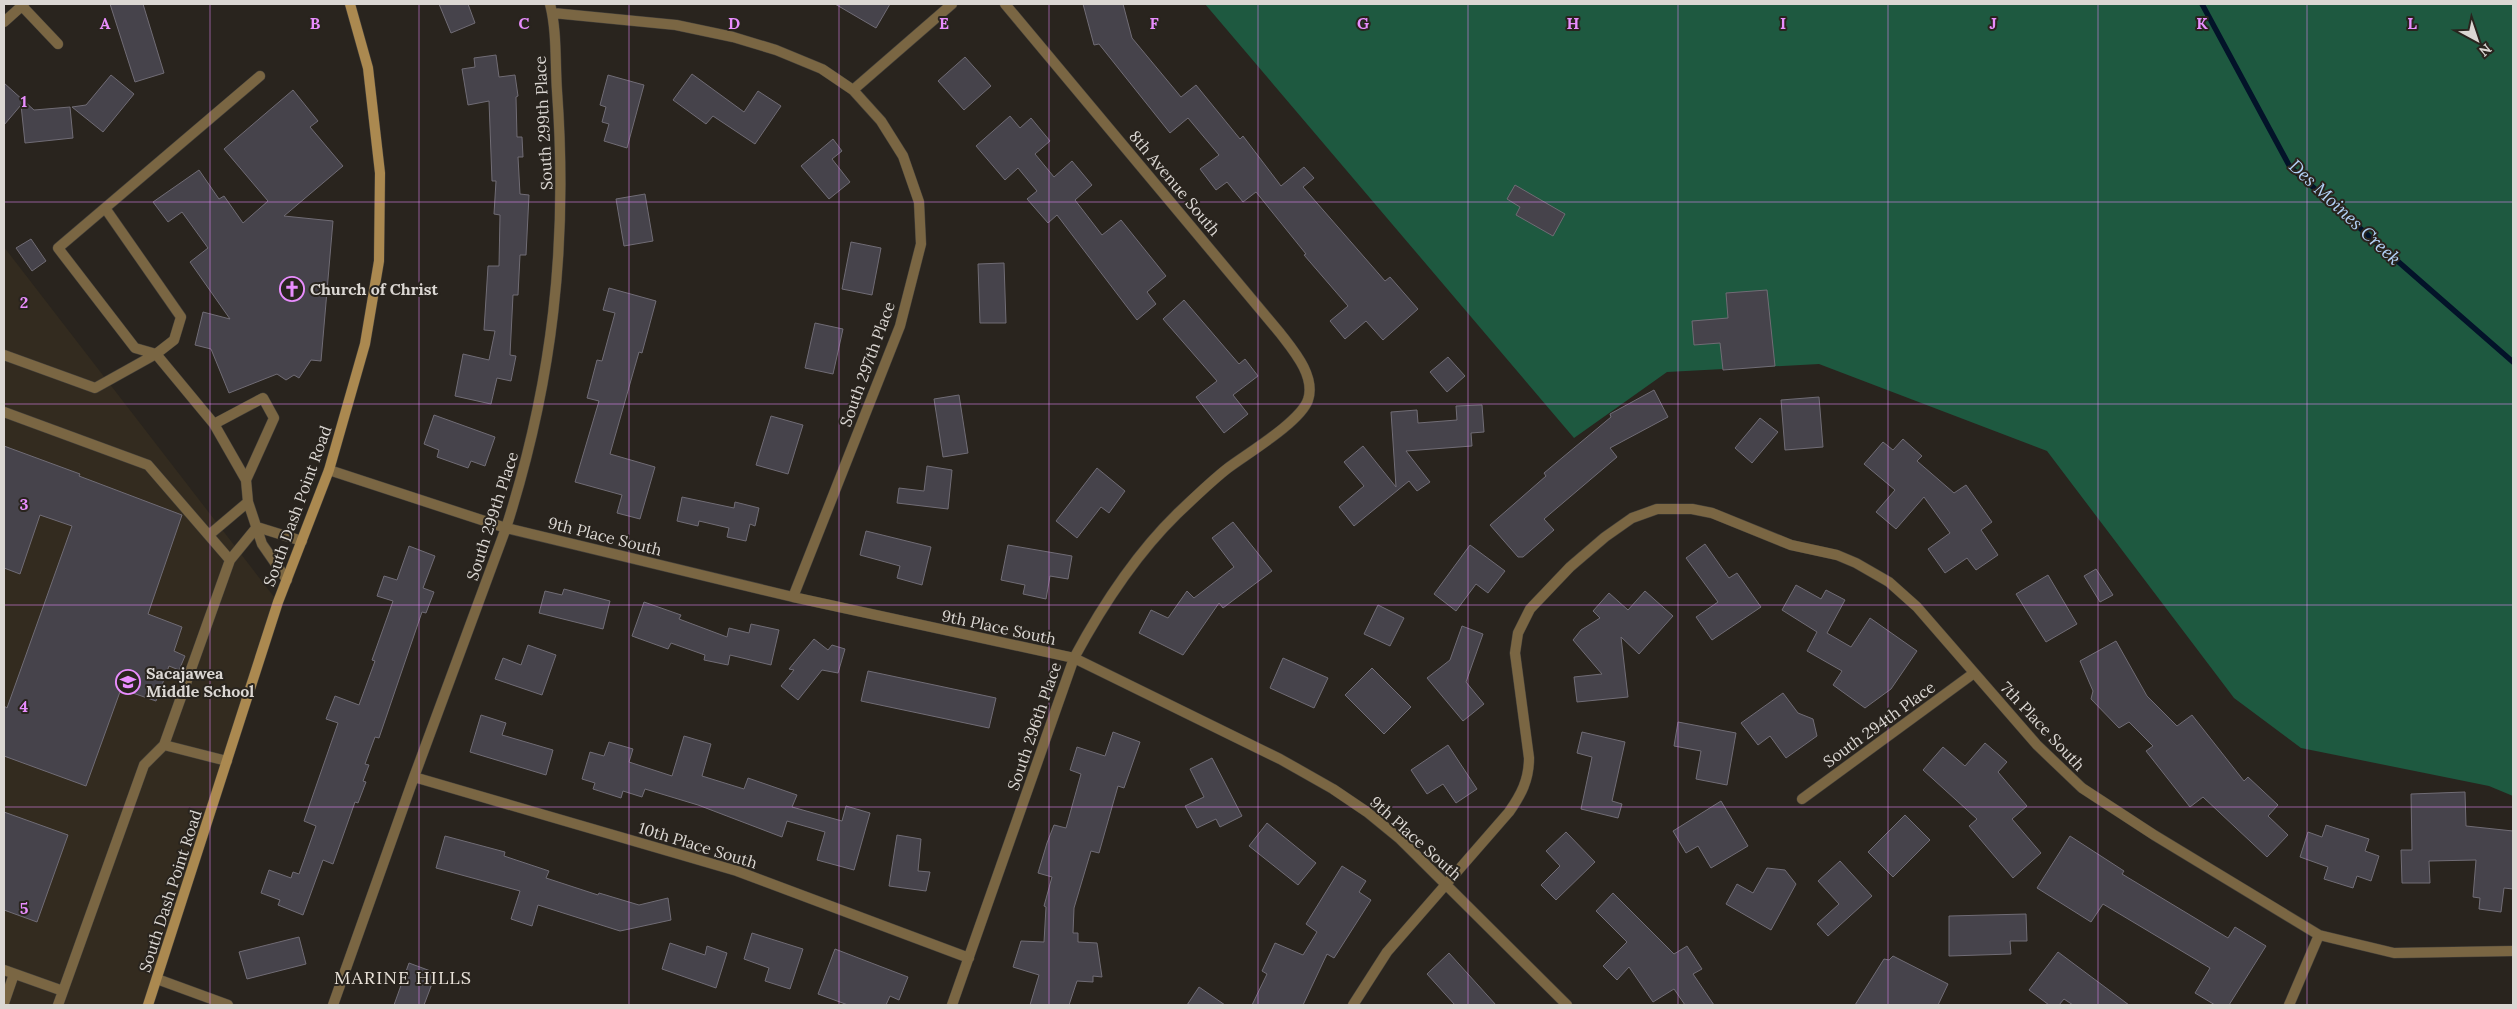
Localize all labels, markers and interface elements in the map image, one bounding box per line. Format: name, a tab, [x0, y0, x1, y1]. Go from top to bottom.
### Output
text: A	[100, 13, 111, 33]
text: B	[310, 13, 321, 33]
text: C	[518, 13, 530, 33]
text: D	[728, 13, 740, 33]
text: E	[939, 13, 949, 33]
text: F	[1149, 13, 1159, 33]
text: G	[1357, 13, 1369, 33]
text: H	[1567, 13, 1580, 33]
text: I	[1780, 13, 1786, 33]
text: J	[1989, 13, 1997, 33]
text: K	[2196, 13, 2208, 33]
text: L	[2407, 13, 2417, 33]
north arrow	[2452, 15, 2502, 65]
text: N	[2475, 40, 2495, 60]
street label: South 299th Place	[529, 55, 557, 191]
text: 1	[21, 91, 27, 111]
street label: 8th Avenue South	[1125, 126, 1225, 240]
water label: Des Moines Creek	[2284, 154, 2406, 270]
church icon: Church of Christ	[279, 276, 305, 302]
place label: Church of Christ	[310, 279, 438, 299]
text: 2	[20, 292, 28, 312]
street label: South 297th Place	[835, 298, 899, 429]
street label: South Dash Point Road	[259, 422, 336, 589]
street label: South 299th Place	[462, 449, 522, 583]
text: 3	[20, 494, 29, 514]
street label: 9th Place South	[546, 512, 664, 560]
street label: 9th Place South	[940, 605, 1058, 649]
street label: South 296th Place	[1003, 659, 1065, 793]
place label: Sacajawea Middle School	[146, 663, 254, 701]
school or university icon: Sacajawea Middle School	[115, 669, 141, 695]
street label: South 294th Place	[1819, 676, 1939, 771]
street label: 7th Place South	[1997, 677, 2090, 775]
text: 4	[20, 696, 29, 716]
street label: 9th Place South	[1366, 792, 1466, 885]
street label: South Dash Point Road	[134, 807, 206, 975]
street label: 10th Place South	[636, 817, 760, 873]
text: 5	[20, 898, 29, 918]
district label: MARINE HILLS	[334, 966, 472, 989]

